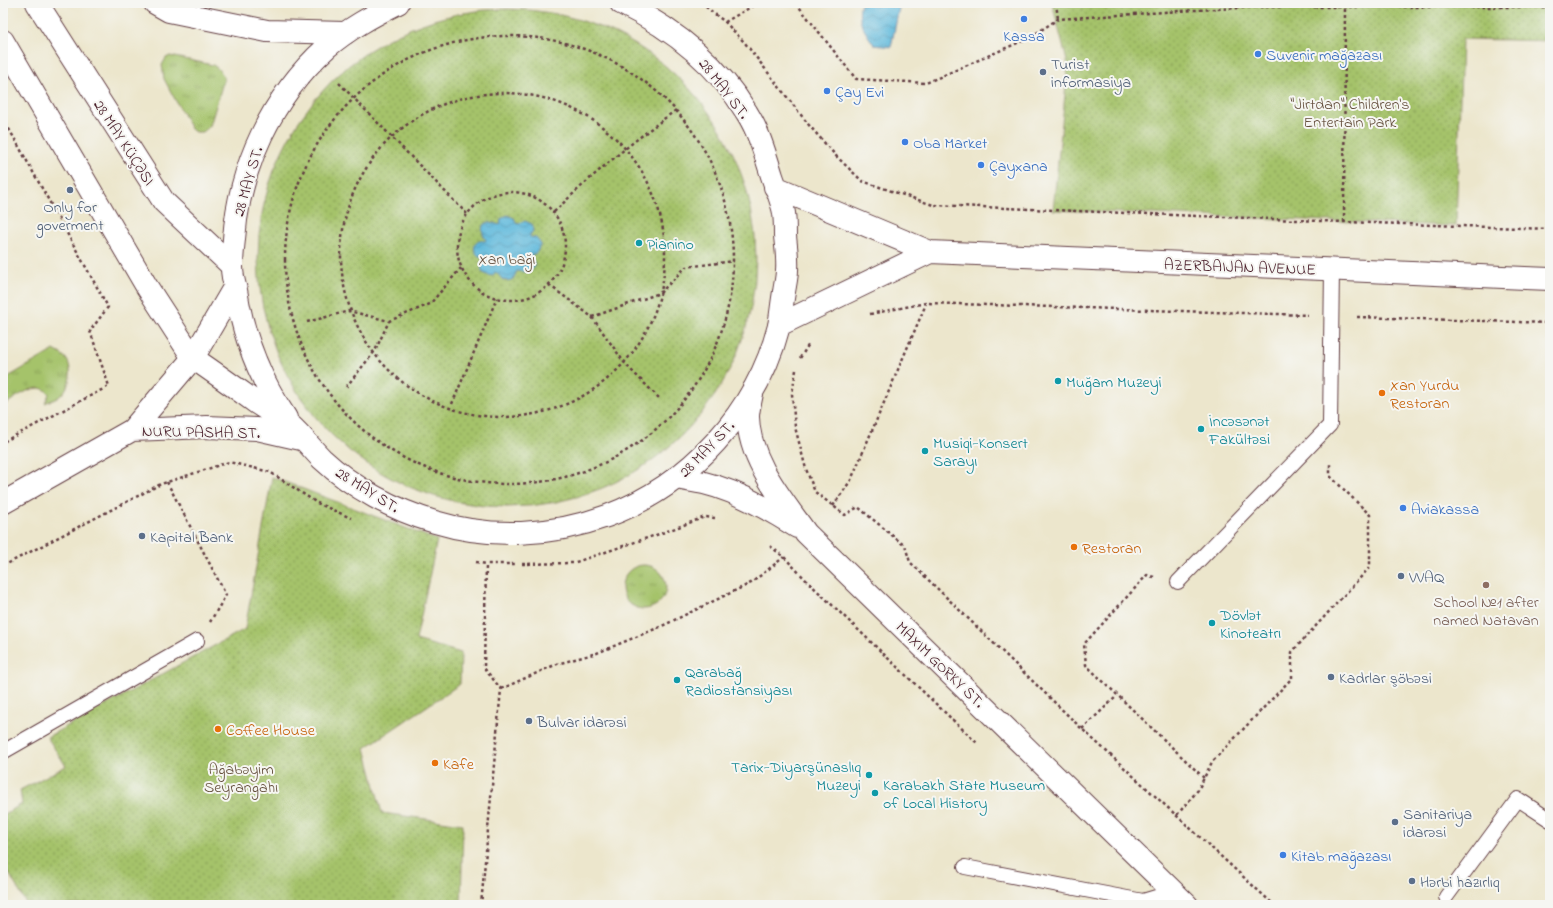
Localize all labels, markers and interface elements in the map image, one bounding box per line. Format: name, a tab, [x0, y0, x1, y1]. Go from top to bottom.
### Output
marker: Kassa	[1019, 14, 1029, 24]
place label: Kassa	[1003, 25, 1045, 49]
place label: Suvenir mağazası	[1266, 44, 1382, 68]
marker: Suvenir mağazası	[1253, 49, 1263, 59]
place label: Turist informasiya	[1051, 53, 1131, 95]
street label: 28 MAY ST.	[692, 54, 755, 125]
marker: Turist informasiya	[1038, 67, 1048, 77]
place label: Çay Evi	[835, 81, 884, 105]
marker: Çay Evi	[822, 86, 832, 96]
park label: "Jirtdan" Children's Entertain Park	[1291, 93, 1409, 135]
street label: 28 MAY KÜÇƏSI	[86, 95, 160, 191]
place label: Oba Market	[913, 132, 988, 156]
marker: Oba Market	[900, 137, 910, 147]
street label: 28 MAY ST.	[228, 144, 270, 219]
place label: Çayxana	[989, 155, 1048, 179]
marker: Çayxana	[976, 160, 986, 170]
marker: Only for goverment	[65, 185, 75, 195]
place label: Only for goverment	[35, 196, 104, 238]
place label: Pianino	[647, 233, 694, 257]
marker: Pianino	[634, 238, 644, 248]
park label: Xan bağı	[479, 248, 536, 272]
street label: AZERBAIJAN AVENUE	[1164, 253, 1316, 283]
place label: Muğam Muzeyi	[1066, 371, 1162, 395]
place label: Xan Yurdu Restoran	[1390, 374, 1459, 416]
marker: Muğam Muzeyi	[1053, 376, 1063, 386]
marker: Xan Yurdu Restoran	[1377, 388, 1387, 398]
place label: İncəsənət Fakültəsi	[1208, 410, 1270, 452]
street label: 28 MAY ST.	[674, 415, 741, 483]
street label: NURU PASHA ST.	[142, 420, 260, 446]
marker: İncəsənət Fakültəsi	[1196, 424, 1206, 434]
place label: Musiqi-Konsert Sarayı	[933, 432, 1029, 474]
marker: Musiqi-Konsert Sarayı	[920, 446, 930, 456]
street label: 28 MAY ST.	[330, 462, 404, 520]
place label: Aviakassa	[1411, 498, 1479, 522]
marker: Aviakassa	[1398, 503, 1408, 513]
place label: Kapital Bank	[150, 526, 234, 550]
marker: Kapital Bank	[137, 531, 147, 541]
place label: Restoran	[1082, 537, 1141, 561]
marker: Restoran	[1069, 542, 1079, 552]
place label: VVAQ	[1408, 566, 1445, 590]
marker: VVAQ	[1396, 571, 1406, 581]
marker: School №1 after named Natavan	[1481, 580, 1491, 590]
place label: School №1 after named Natavan	[1433, 591, 1539, 633]
place label: Dövlət Kinoteatrı	[1219, 604, 1281, 646]
street label: MAXIM GORKY ST.	[890, 617, 990, 714]
marker: Dövlət Kinoteatrı	[1207, 618, 1217, 628]
place label: Qarabağ Radiostansiyası	[685, 661, 792, 703]
place label: Kadrlar şöbəsi	[1339, 667, 1432, 691]
marker: Kadrlar şöbəsi	[1326, 672, 1336, 682]
marker: Qarabağ Radiostansiyası	[672, 675, 682, 685]
place label: Bulvar idarəsi	[536, 711, 627, 735]
marker: Bulvar idarəsi	[524, 716, 534, 726]
place label: Coffee House	[226, 719, 316, 743]
marker: Coffee House	[213, 724, 223, 734]
place label: Kafe	[443, 753, 475, 777]
place label: Tarix-Diyarşünaslıq Muzeyi	[731, 756, 861, 798]
park label: Ağabəyim Seyrangahı	[204, 758, 278, 800]
marker: Kafe	[430, 758, 440, 768]
marker: Tarix-Diyarşünaslıq Muzeyi	[864, 770, 874, 780]
place label: Karabakh State Museum of Local History	[883, 774, 1045, 816]
marker: Karabakh State Museum of Local History	[870, 788, 880, 798]
place label: Sanitariya idarəsi	[1403, 803, 1472, 845]
marker: Sanitariya idarəsi	[1390, 817, 1400, 827]
place label: Kitab mağazası	[1291, 845, 1391, 869]
marker: Kitab mağazası	[1278, 850, 1288, 860]
place label: Hərbi hazırlıq	[1420, 871, 1500, 895]
marker: Hərbi hazırlıq	[1407, 876, 1417, 886]

